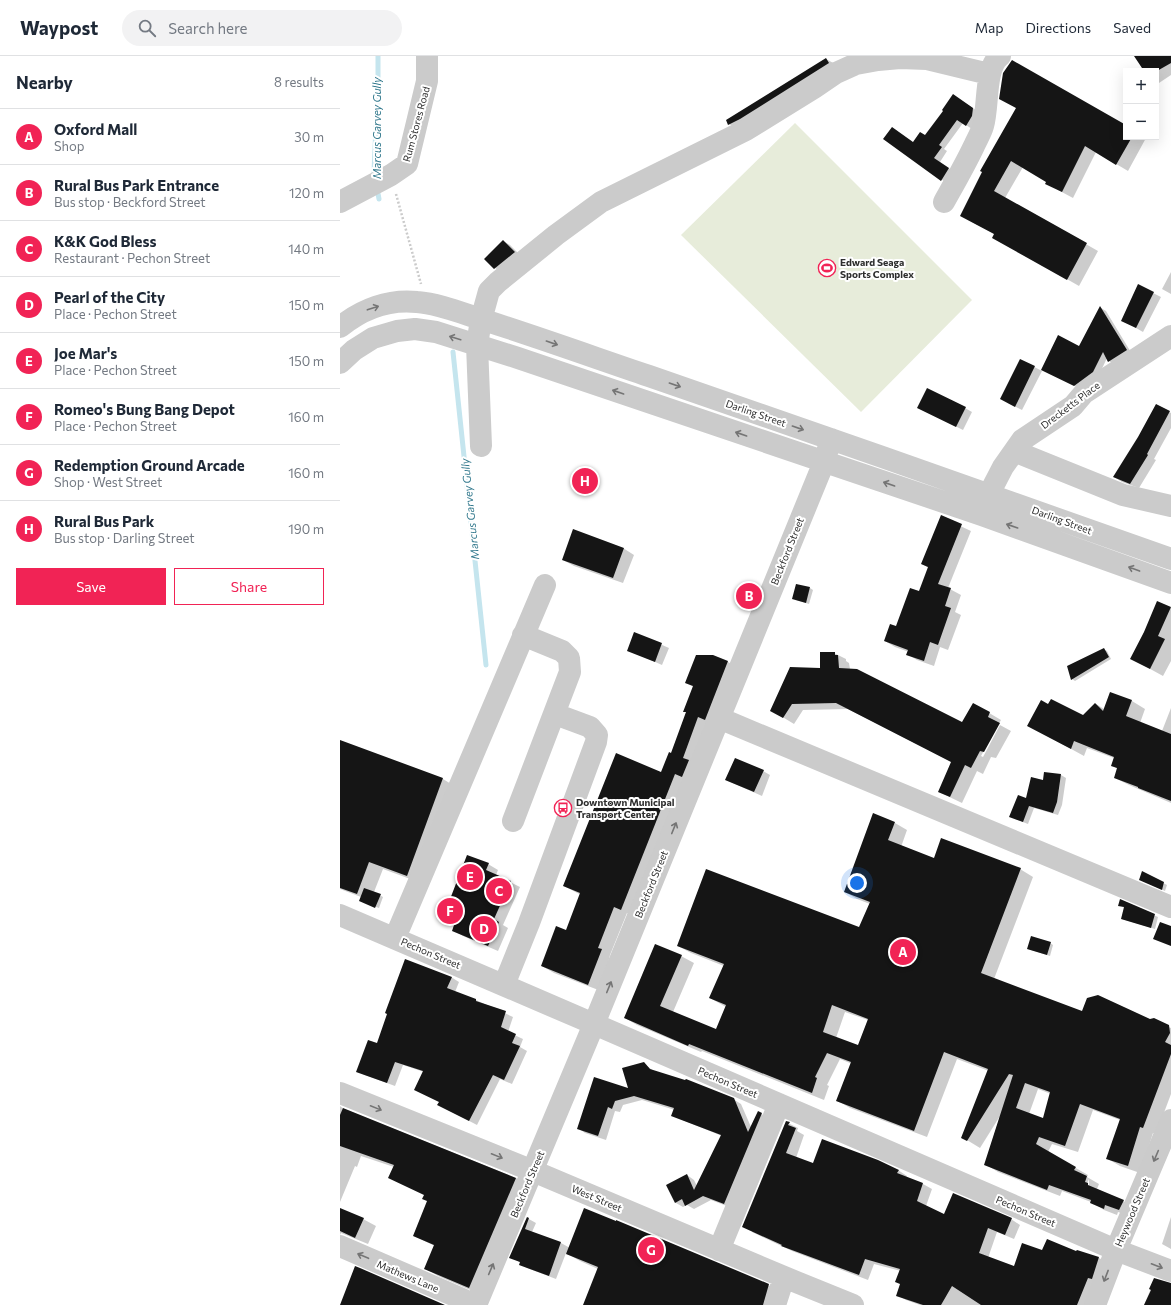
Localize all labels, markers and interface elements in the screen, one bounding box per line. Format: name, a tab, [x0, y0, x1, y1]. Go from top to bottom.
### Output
search box	[122, 10, 402, 46]
text: Waypost	[20, 16, 98, 39]
icon: search	[136, 17, 158, 39]
text: Search here	[168, 19, 248, 37]
text: Map	[975, 19, 1004, 36]
text: Directions	[1026, 19, 1091, 36]
text: Saved	[1113, 19, 1151, 36]
map controls	[1123, 68, 1159, 140]
button: +	[1123, 68, 1159, 104]
text: Nearby	[16, 72, 73, 93]
text: 8 results	[274, 74, 324, 90]
water label: Marcus Garvey Gully	[370, 77, 383, 179]
street label: Rum Stores Road	[400, 85, 432, 163]
button: −	[1123, 104, 1159, 140]
text: Oxford Mall	[54, 120, 137, 138]
text: A	[24, 129, 34, 145]
text: 30 m	[294, 129, 324, 145]
text: Shop	[54, 138, 85, 154]
text: Rural Bus Park Entrance	[54, 176, 219, 194]
text: B	[25, 185, 33, 201]
text: 120 m	[289, 185, 324, 201]
text: Bus stop · Beckford Street	[54, 194, 206, 210]
text: K&K God Bless	[54, 232, 156, 250]
text: C	[25, 241, 33, 257]
text: 140 m	[288, 241, 324, 257]
text: Restaurant · Pechon Street	[54, 250, 210, 266]
place label: Edward Seaga Sports Complex	[840, 256, 914, 280]
sports icon: Edward Seaga Sports Complex	[817, 258, 837, 278]
text: Pearl of the City	[54, 288, 165, 306]
text: D	[24, 297, 34, 313]
text: 150 m	[289, 297, 324, 313]
one-way arrow	[367, 303, 379, 311]
text: Place · Pechon Street	[54, 306, 177, 322]
one-way arrow	[448, 334, 461, 341]
one-way arrow	[545, 340, 558, 347]
text: Joe Mar's	[54, 344, 117, 362]
text: E	[25, 353, 33, 369]
text: 150 m	[289, 353, 324, 369]
text: Place · Pechon Street	[54, 362, 177, 378]
street label: Drecketts Place	[1038, 379, 1102, 431]
one-way arrow	[669, 382, 681, 390]
one-way arrow	[612, 387, 624, 395]
street label: Darling Street	[724, 397, 788, 429]
text: Romeo's Bung Bang Depot	[54, 400, 235, 418]
text: F	[25, 409, 33, 425]
text: 160 m	[288, 409, 324, 425]
text: Place · Pechon Street	[54, 418, 177, 434]
one-way arrow	[791, 424, 803, 432]
one-way arrow	[735, 429, 747, 437]
text: Redemption Ground Arcade	[54, 456, 245, 474]
water label: Marcus Garvey Gully	[458, 457, 481, 560]
text: G	[24, 465, 34, 481]
text: 160 m	[288, 465, 324, 481]
pin: H	[572, 466, 598, 496]
text: Shop · West Street	[54, 474, 162, 490]
one-way arrow	[882, 480, 895, 487]
street label: Darling Street	[1030, 504, 1094, 536]
text: Rural Bus Park	[54, 512, 154, 530]
street label: Beckford Street	[768, 516, 806, 586]
text: H	[24, 521, 34, 537]
text: 190 m	[288, 521, 324, 537]
one-way arrow	[1005, 522, 1018, 529]
text: Bus stop · Darling Street	[54, 530, 195, 546]
one-way arrow	[1129, 565, 1141, 573]
button: Save	[16, 568, 166, 605]
button: Share	[174, 568, 324, 605]
pin: B	[736, 581, 762, 611]
place label: Downtown Municipal Transport Center	[576, 796, 675, 820]
bus stop icon: Downtown Municipal Transport Center	[553, 798, 573, 818]
one-way arrow	[671, 823, 678, 835]
street label: Beckford Street	[632, 849, 670, 919]
pin: E	[457, 862, 483, 892]
your location	[847, 873, 867, 893]
pin: C	[486, 876, 512, 906]
pin: F	[437, 896, 463, 926]
pin: D	[471, 914, 497, 944]
street label: Pechon Street	[399, 935, 463, 971]
pin: A	[890, 937, 916, 967]
one-way arrow	[605, 982, 613, 994]
street label: Pechon Street	[696, 1064, 760, 1100]
one-way arrow	[370, 1105, 382, 1112]
street label: Beckford Street	[507, 1149, 547, 1219]
one-way arrow	[1152, 1150, 1159, 1162]
one-way arrow	[490, 1153, 502, 1161]
street label: Heywood Street	[1112, 1176, 1152, 1248]
street label: West Street	[570, 1182, 624, 1214]
street label: Pechon Street	[994, 1193, 1058, 1229]
pin: G	[638, 1235, 664, 1265]
one-way arrow	[357, 1252, 369, 1259]
street label: Mathews Lane	[375, 1258, 441, 1294]
one-way arrow	[1150, 1262, 1162, 1270]
one-way arrow	[488, 1264, 496, 1276]
one-way arrow	[1101, 1270, 1109, 1282]

